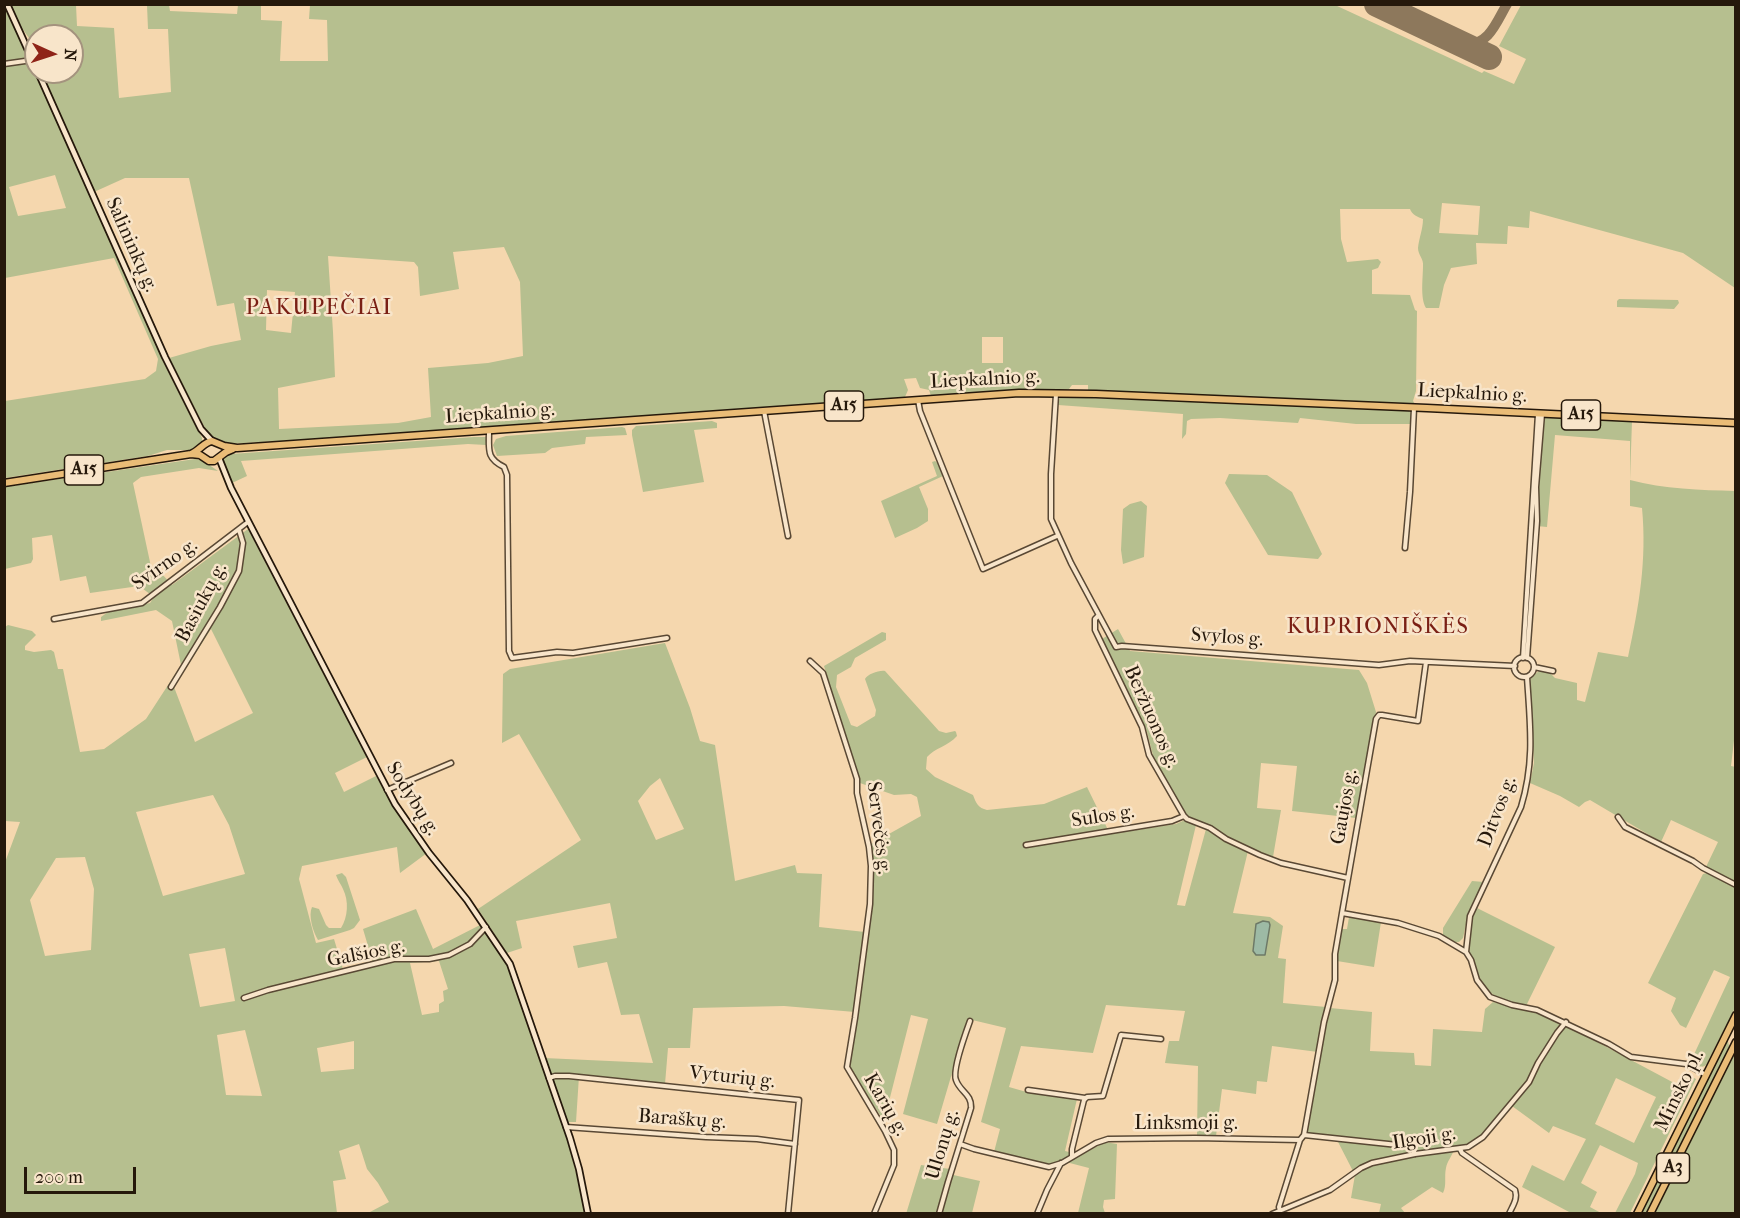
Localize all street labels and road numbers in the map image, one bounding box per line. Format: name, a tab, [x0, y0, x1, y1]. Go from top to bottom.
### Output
street label: Salininkų g.	[100, 194, 162, 296]
street label: Liepkalnio g.	[930, 365, 1040, 395]
street label: Liepkalnio g.	[1417, 379, 1527, 409]
road number: A15	[824, 391, 864, 421]
street label: Liepkalnio g.	[444, 398, 556, 430]
road number: A15	[1562, 400, 1600, 430]
road number: A15	[64, 455, 104, 485]
street label: Svirno g.	[127, 534, 203, 596]
street label: Basiukų g.	[171, 559, 233, 647]
street label: Svylos g.	[1190, 624, 1264, 652]
street label: Beržuonos g.	[1118, 662, 1184, 772]
street label: Sodybų g.	[380, 758, 444, 840]
street label: Gaujos g.	[1327, 767, 1363, 847]
street label: Ditvos g.	[1474, 773, 1522, 851]
street label: Servečės g.	[860, 780, 896, 876]
street label: Sulos g.	[1070, 800, 1136, 834]
street label: Galšios g.	[325, 935, 407, 973]
street label: Minsko pl.	[1650, 1046, 1710, 1136]
street label: Vyturių g.	[688, 1062, 776, 1094]
street label: Karių g.	[858, 1069, 912, 1141]
street label: Baraškų g.	[637, 1105, 727, 1135]
street label: Ulonų g.	[921, 1107, 965, 1183]
street label: Linksmoji g.	[1134, 1112, 1238, 1136]
street label: Ilgoji g.	[1391, 1122, 1457, 1156]
road number: A3	[1656, 1153, 1690, 1183]

